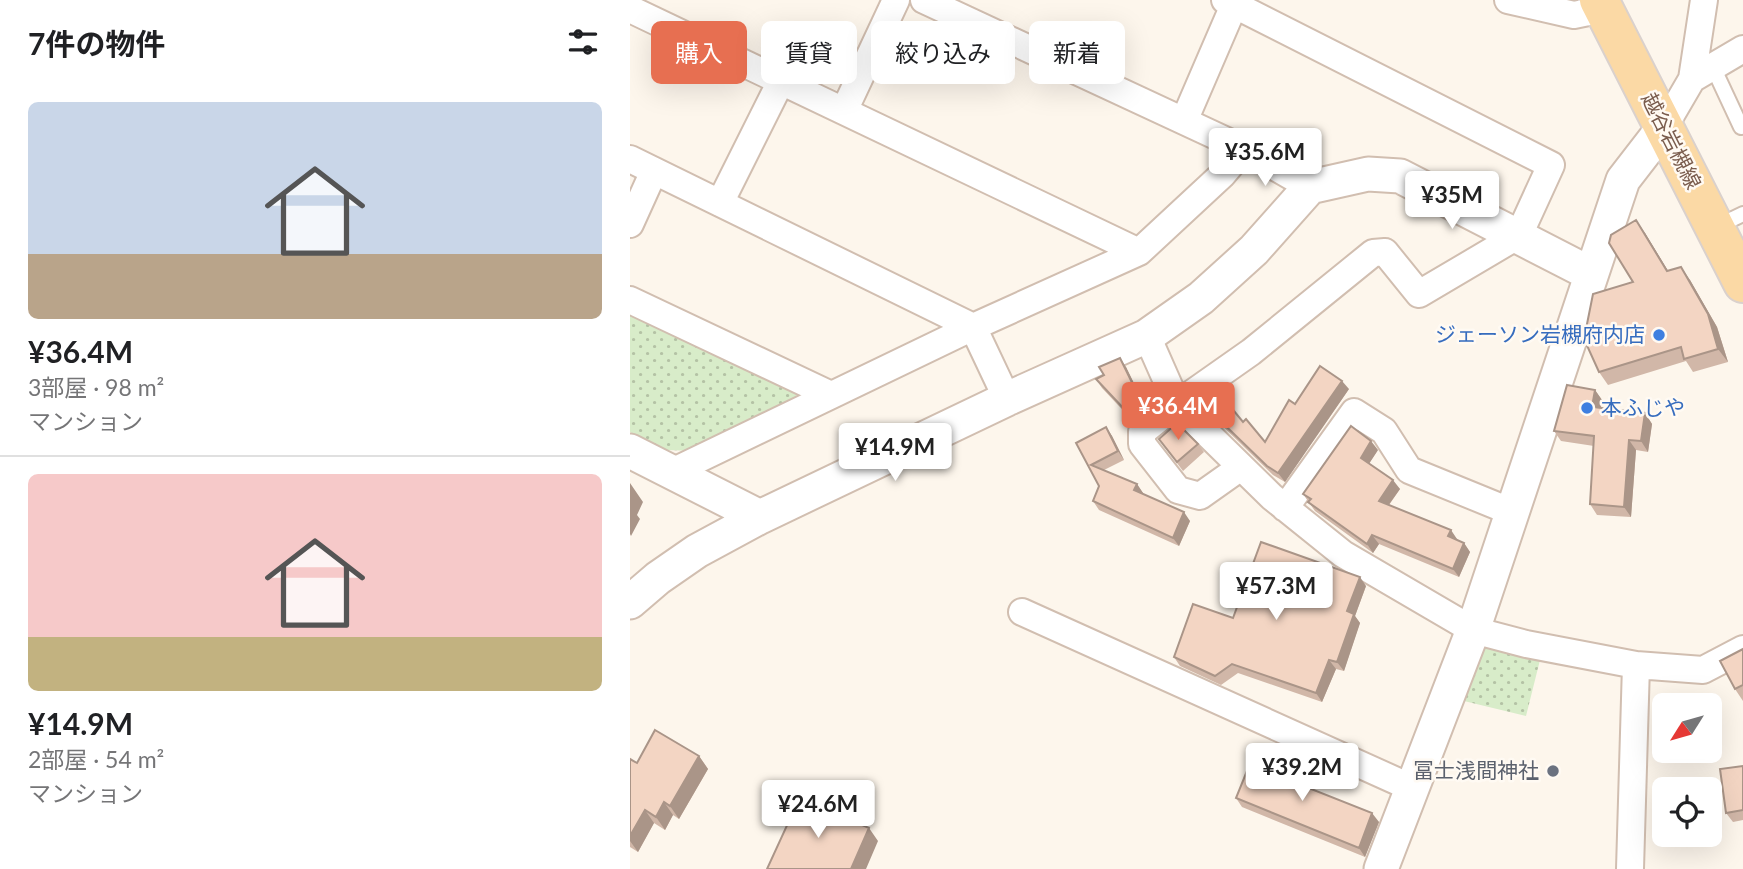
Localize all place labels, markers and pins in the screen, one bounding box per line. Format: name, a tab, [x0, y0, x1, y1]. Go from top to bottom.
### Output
pin: ¥35.6M	[1208, 128, 1322, 188]
pin: ¥35M	[1411, 172, 1493, 231]
place label: ジェーソン岩槻府内店	[1435, 321, 1645, 346]
marker: ジェーソン岩槻府内店	[1651, 327, 1667, 343]
pin: ¥36.4M	[1121, 382, 1235, 442]
place label: 本ふじや	[1601, 394, 1685, 419]
marker: 本ふじや	[1579, 400, 1595, 416]
pin: ¥14.9M	[838, 424, 952, 483]
pin: ¥57.3M	[1219, 562, 1333, 622]
pin: ¥39.2M	[1245, 744, 1359, 803]
place label: 冨士浅間神社	[1413, 757, 1539, 782]
marker: 冨士浅間神社	[1545, 763, 1561, 779]
pin: ¥24.6M	[761, 780, 875, 840]

